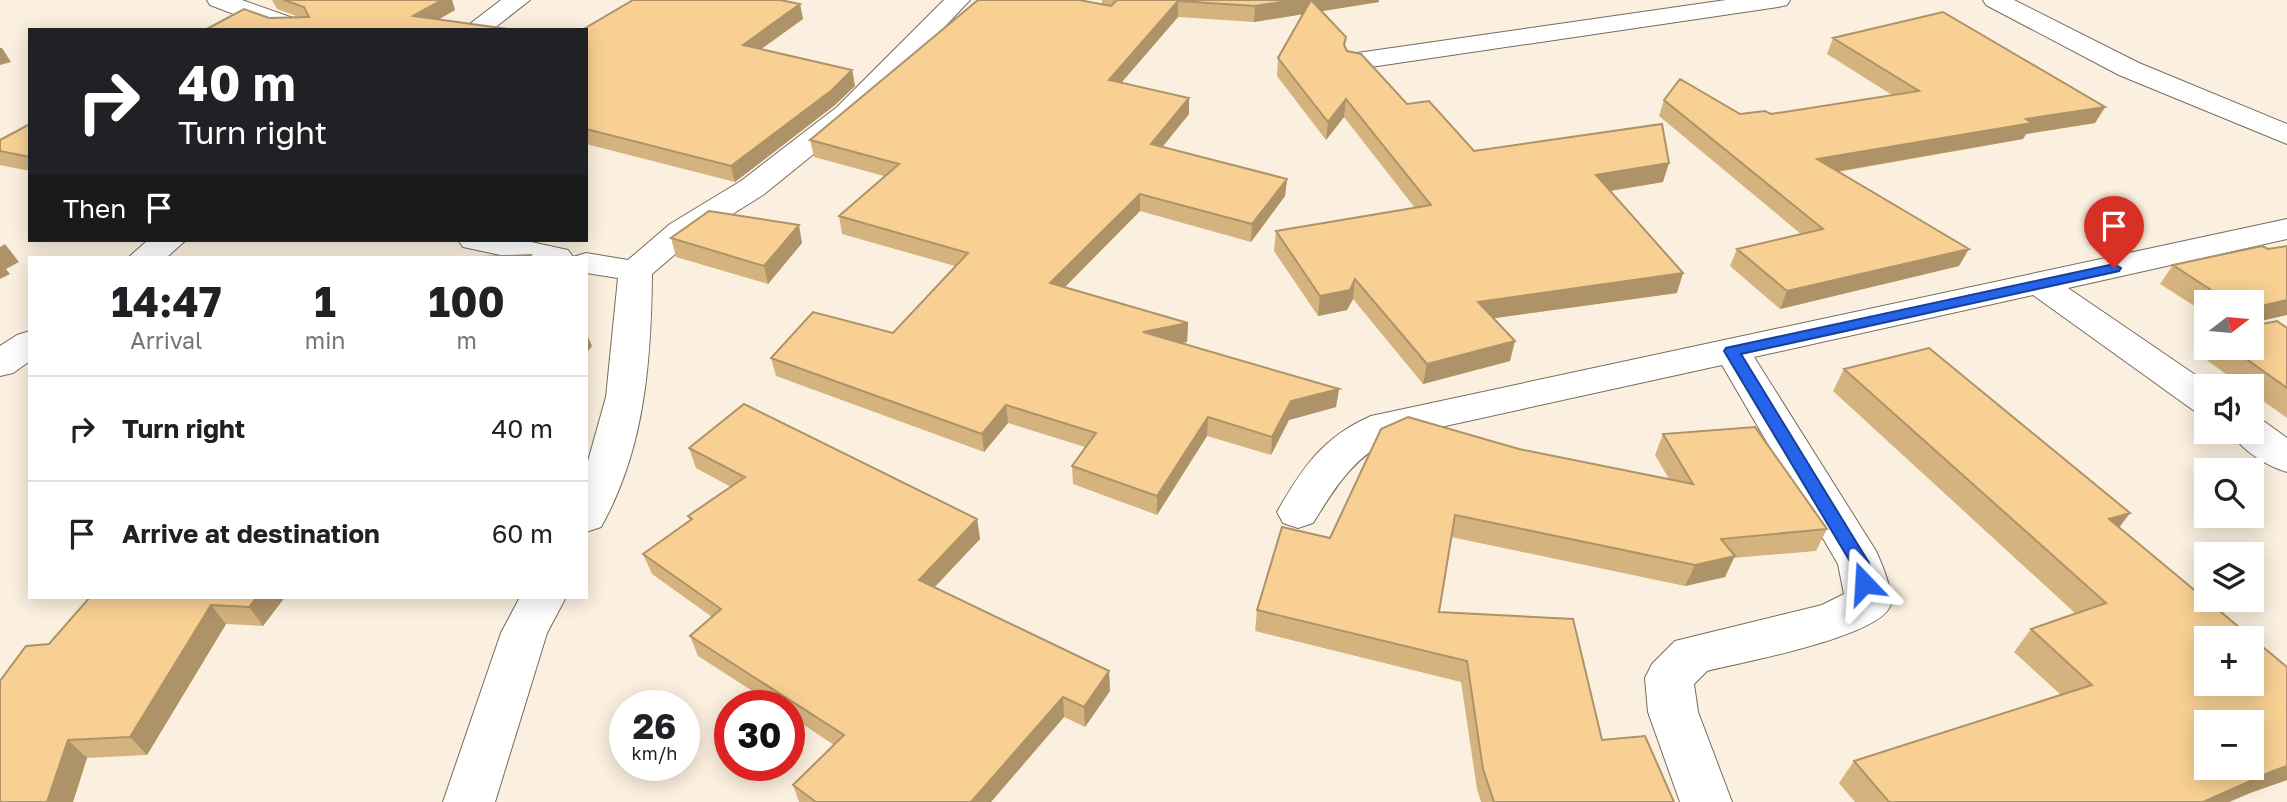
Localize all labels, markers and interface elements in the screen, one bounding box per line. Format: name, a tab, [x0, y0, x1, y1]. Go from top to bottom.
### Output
text: 40 m	[178, 53, 296, 112]
icon: right	[63, 56, 154, 147]
text: Turn right	[178, 113, 327, 151]
icon: arrive	[140, 189, 178, 227]
text: Then	[63, 193, 126, 224]
pin	[2084, 196, 2144, 268]
icon: arrive	[2095, 207, 2133, 245]
text: 14:47	[111, 276, 222, 326]
text: 1	[314, 276, 336, 326]
text: 100	[429, 276, 505, 326]
north arrow	[2194, 290, 2264, 360]
map controls	[2194, 290, 2264, 780]
text: Arrival	[130, 326, 202, 354]
text: min	[305, 326, 345, 354]
text: m	[457, 326, 477, 354]
button: sound	[2194, 374, 2264, 444]
icon: right	[63, 410, 101, 448]
text: Turn right	[122, 413, 245, 444]
text: 40 m	[492, 413, 553, 444]
button: search	[2194, 458, 2264, 528]
icon: arrive	[63, 515, 101, 553]
text: Arrive at destination	[122, 518, 380, 549]
text: 60 m	[492, 518, 553, 549]
button: layers	[2194, 542, 2264, 612]
position arrow	[1827, 546, 1901, 620]
button: +	[2194, 626, 2264, 696]
speed limit sign: 30	[714, 690, 805, 781]
text: 26	[633, 705, 676, 747]
button: −	[2194, 710, 2264, 780]
text: km/h	[632, 742, 677, 764]

